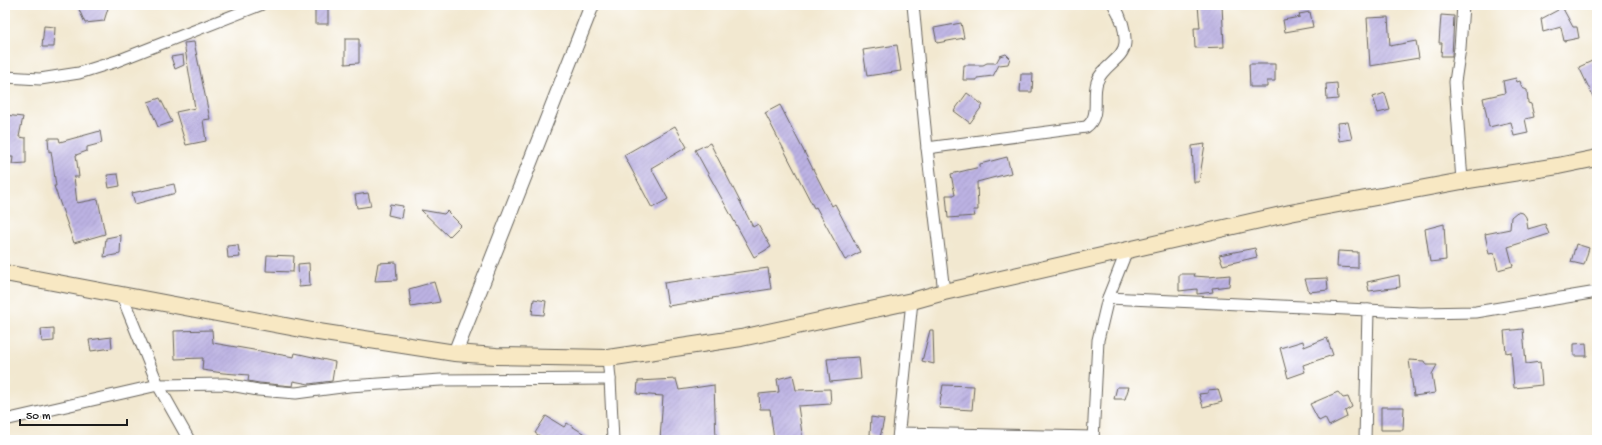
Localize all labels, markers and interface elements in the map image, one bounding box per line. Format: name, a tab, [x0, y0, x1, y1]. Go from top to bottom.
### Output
scale bar	[20, 401, 127, 427]
text: 50 m	[26, 410, 51, 424]

